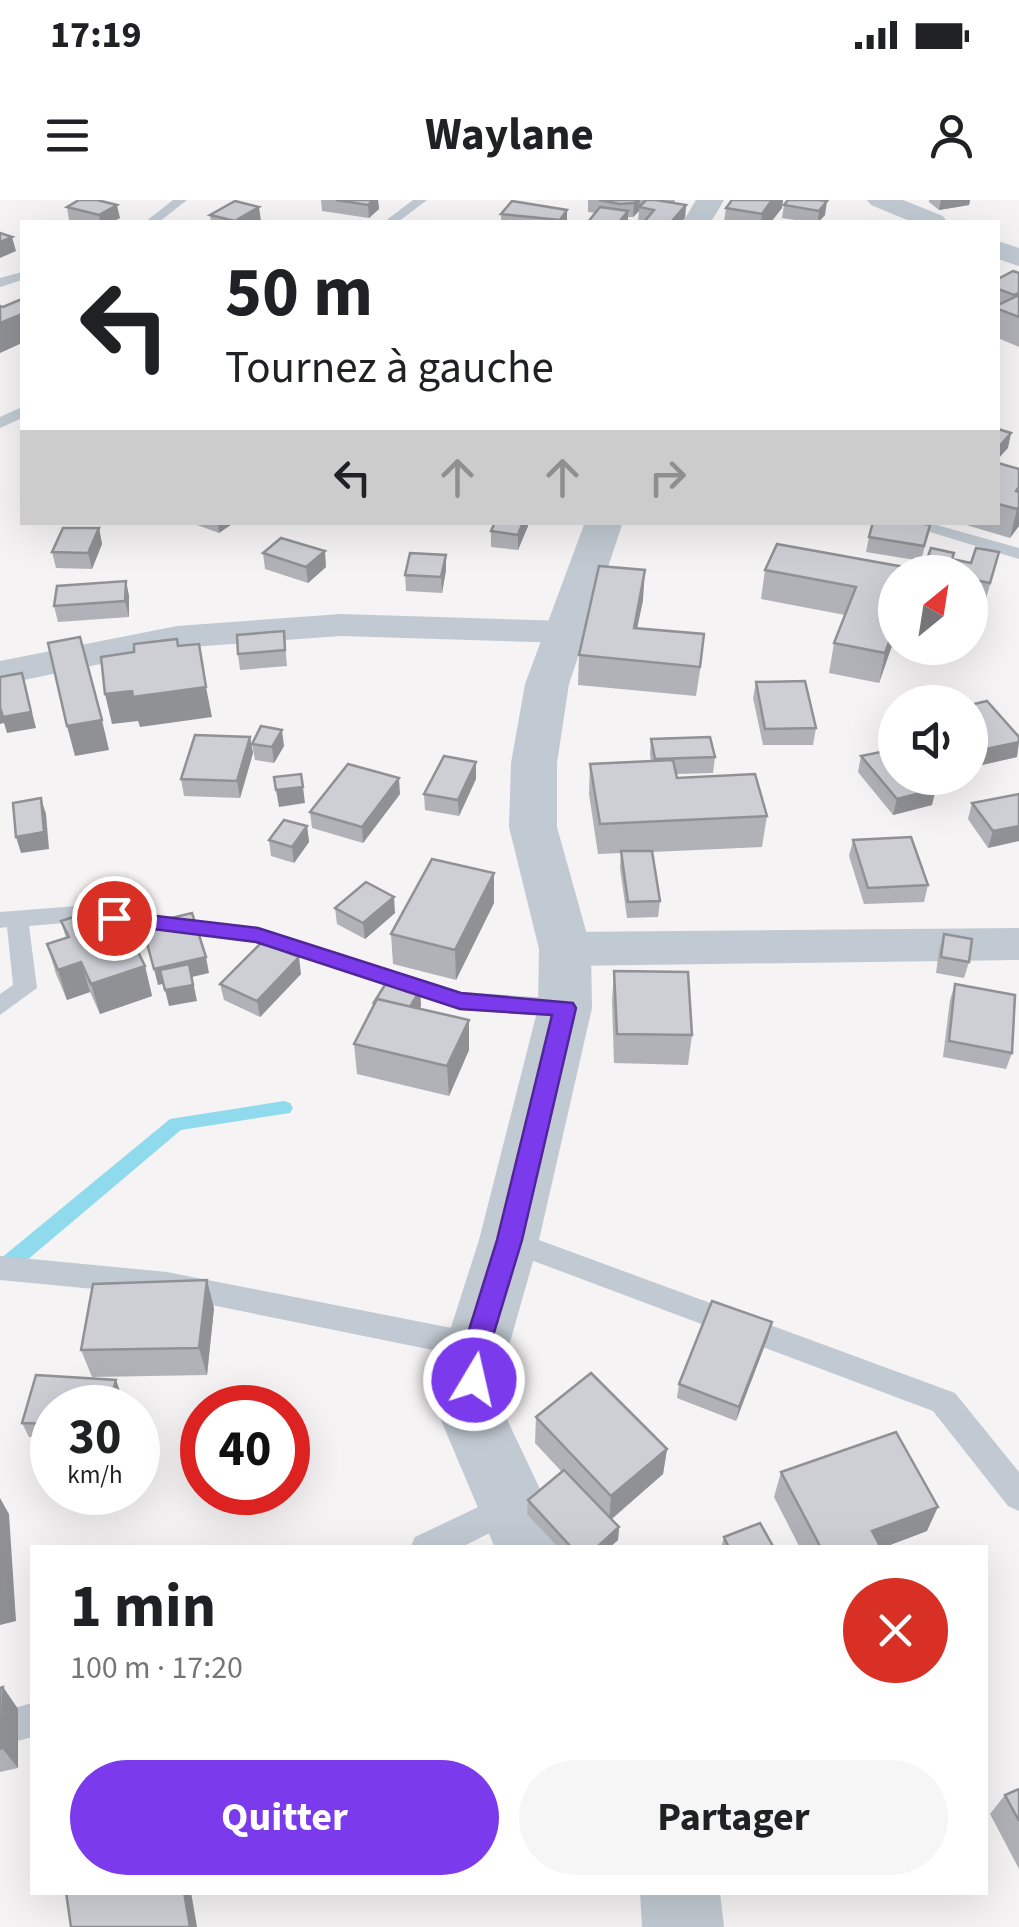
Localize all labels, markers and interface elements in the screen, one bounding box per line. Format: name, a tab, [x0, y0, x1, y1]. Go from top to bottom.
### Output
text: 17:19	[50, 8, 142, 62]
text: Waylane	[425, 103, 594, 167]
icon: menu	[40, 108, 95, 163]
icon: person	[924, 108, 979, 163]
text: 50 m	[225, 243, 373, 343]
icon: left	[60, 260, 190, 390]
text: Tournez à gauche	[225, 336, 554, 400]
icon: left	[325, 450, 380, 505]
icon: ahead	[430, 450, 485, 505]
icon: ahead	[535, 450, 590, 505]
icon: right	[640, 450, 695, 505]
north arrow	[878, 555, 988, 665]
map controls	[878, 555, 988, 795]
button: sound	[878, 685, 988, 795]
pin	[72, 876, 157, 961]
icon: arrive	[87, 891, 142, 946]
position arrow	[422, 1328, 526, 1432]
speed limit sign: 40	[180, 1385, 310, 1515]
text: 30	[69, 1402, 121, 1473]
text: km/h	[67, 1457, 123, 1493]
text: 1 min	[70, 1565, 216, 1650]
button: close	[843, 1578, 948, 1683]
text: 100 m · 17:20	[70, 1645, 243, 1691]
button: Quitter	[70, 1760, 499, 1875]
button: Partager	[519, 1760, 948, 1875]

